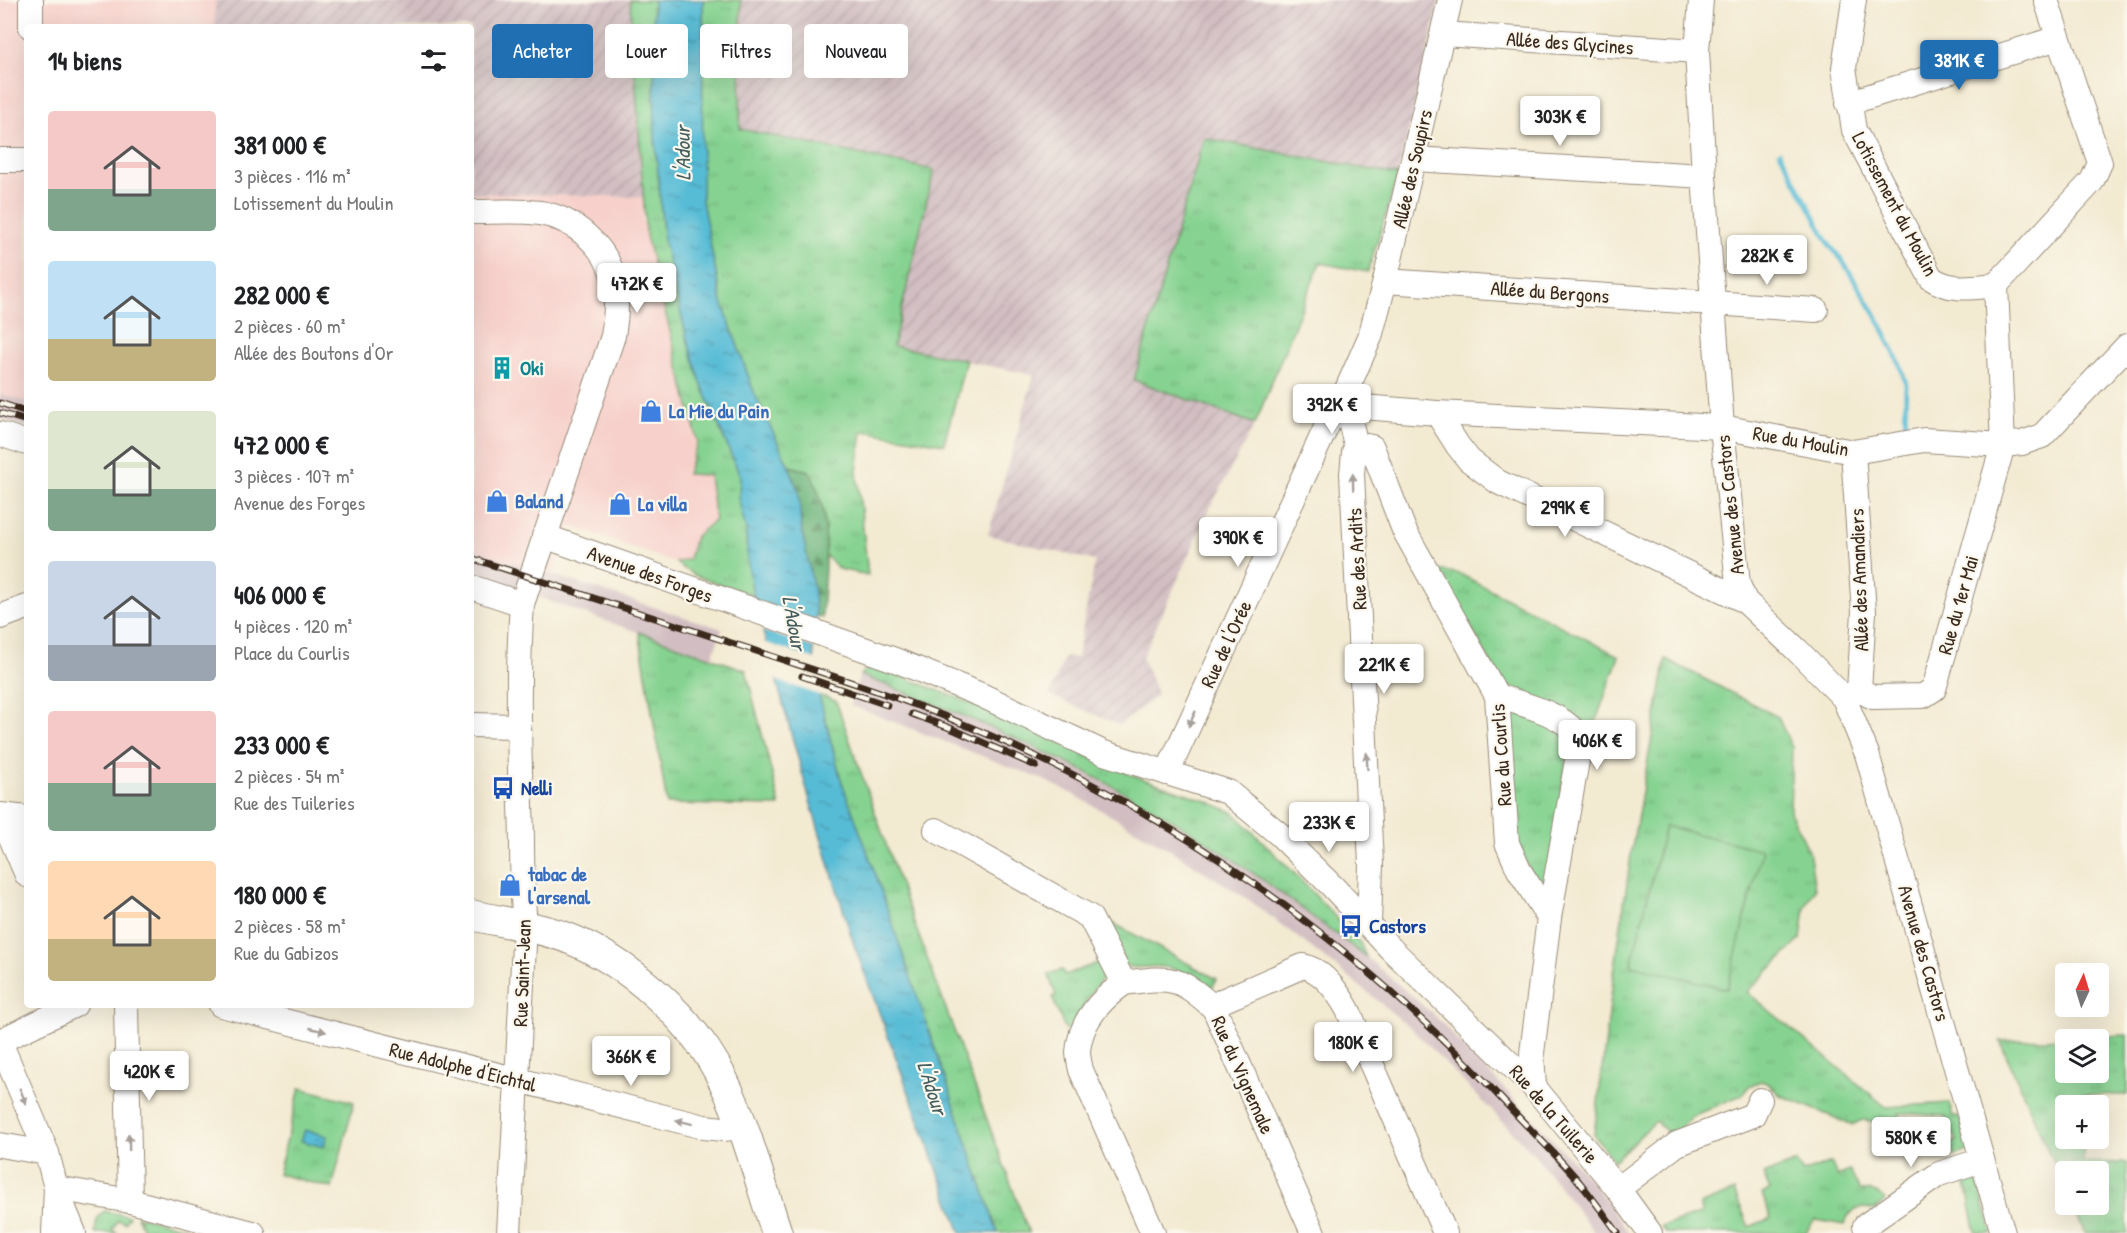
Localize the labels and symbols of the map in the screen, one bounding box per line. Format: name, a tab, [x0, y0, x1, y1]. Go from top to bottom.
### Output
street label: Allée des Glycines	[1506, 25, 1635, 60]
pin: 381K €	[1910, 40, 2008, 91]
pin: 303K €	[1511, 96, 1609, 147]
street label: Allée des Soupirs	[1385, 107, 1438, 231]
water label: L'Adour	[667, 123, 697, 181]
street label: Lotissement du Moulin	[1846, 127, 1945, 281]
pin: 282K €	[1718, 235, 1816, 286]
pin: 472K €	[588, 263, 686, 314]
street label: Allée du Bergons	[1490, 274, 1611, 309]
place label: Oki	[520, 354, 544, 381]
building icon: Oki	[489, 355, 515, 381]
pin: 392K €	[1283, 384, 1381, 435]
place label: La Mie du Pain	[669, 397, 769, 424]
shop icon: La Mie du Pain	[638, 398, 664, 424]
street label: Rue du Moulin	[1751, 419, 1851, 462]
street label: Avenue des Castors	[1709, 434, 1750, 576]
one-way arrow	[1348, 473, 1358, 492]
place label: Baland	[515, 487, 563, 514]
pin: 299K €	[1516, 487, 1614, 538]
shop icon: Baland	[484, 488, 510, 514]
place label: La villa	[638, 490, 687, 517]
shop icon: La villa	[607, 491, 633, 517]
street label: Rue des Ardits	[1340, 507, 1373, 611]
street label: Allée des Amandiers	[1843, 508, 1874, 652]
pin: 390K €	[1189, 517, 1287, 568]
street label: Avenue des Forges	[584, 538, 717, 609]
street label: Rue du 1er Mai	[1931, 552, 1985, 658]
water label: L'Adour	[775, 593, 814, 655]
street label: Rue de l'Orée	[1194, 596, 1258, 692]
pin: 221K €	[1335, 644, 1433, 695]
street label: Rue du Courlis	[1483, 703, 1518, 807]
one-way arrow	[1187, 711, 1196, 728]
pin: 406K €	[1548, 720, 1646, 771]
one-way arrow	[1362, 751, 1371, 770]
place label: Nelli	[521, 774, 553, 801]
bus stop icon: Nelli	[490, 775, 516, 801]
pin: 233K €	[1280, 802, 1378, 853]
place label: tabac de l'arsenal	[527, 860, 591, 910]
shop icon: tabac de l'arsenal	[497, 872, 523, 898]
street label: Avenue des Castors	[1892, 882, 1957, 1024]
place label: Castors	[1369, 912, 1426, 939]
bus stop icon: Castors	[1338, 913, 1364, 939]
street label: Rue Saint-Jean	[506, 919, 537, 1027]
north arrow	[2055, 963, 2109, 1017]
street label: Rue du Vignemale	[1205, 1012, 1282, 1138]
pin: 180K €	[1304, 1022, 1402, 1073]
one-way arrow	[310, 1026, 328, 1035]
street label: Rue Adolphe d'Eichtal	[387, 1035, 540, 1098]
pin: 366K €	[582, 1036, 680, 1087]
pin: 420K €	[100, 1051, 198, 1102]
water label: L'Adour	[910, 1057, 956, 1121]
street label: Rue de la Tuilerie	[1504, 1058, 1605, 1169]
one-way arrow	[18, 1087, 28, 1105]
one-way arrow	[675, 1117, 693, 1127]
pin: 580K €	[1862, 1117, 1960, 1168]
one-way arrow	[124, 1133, 133, 1152]

